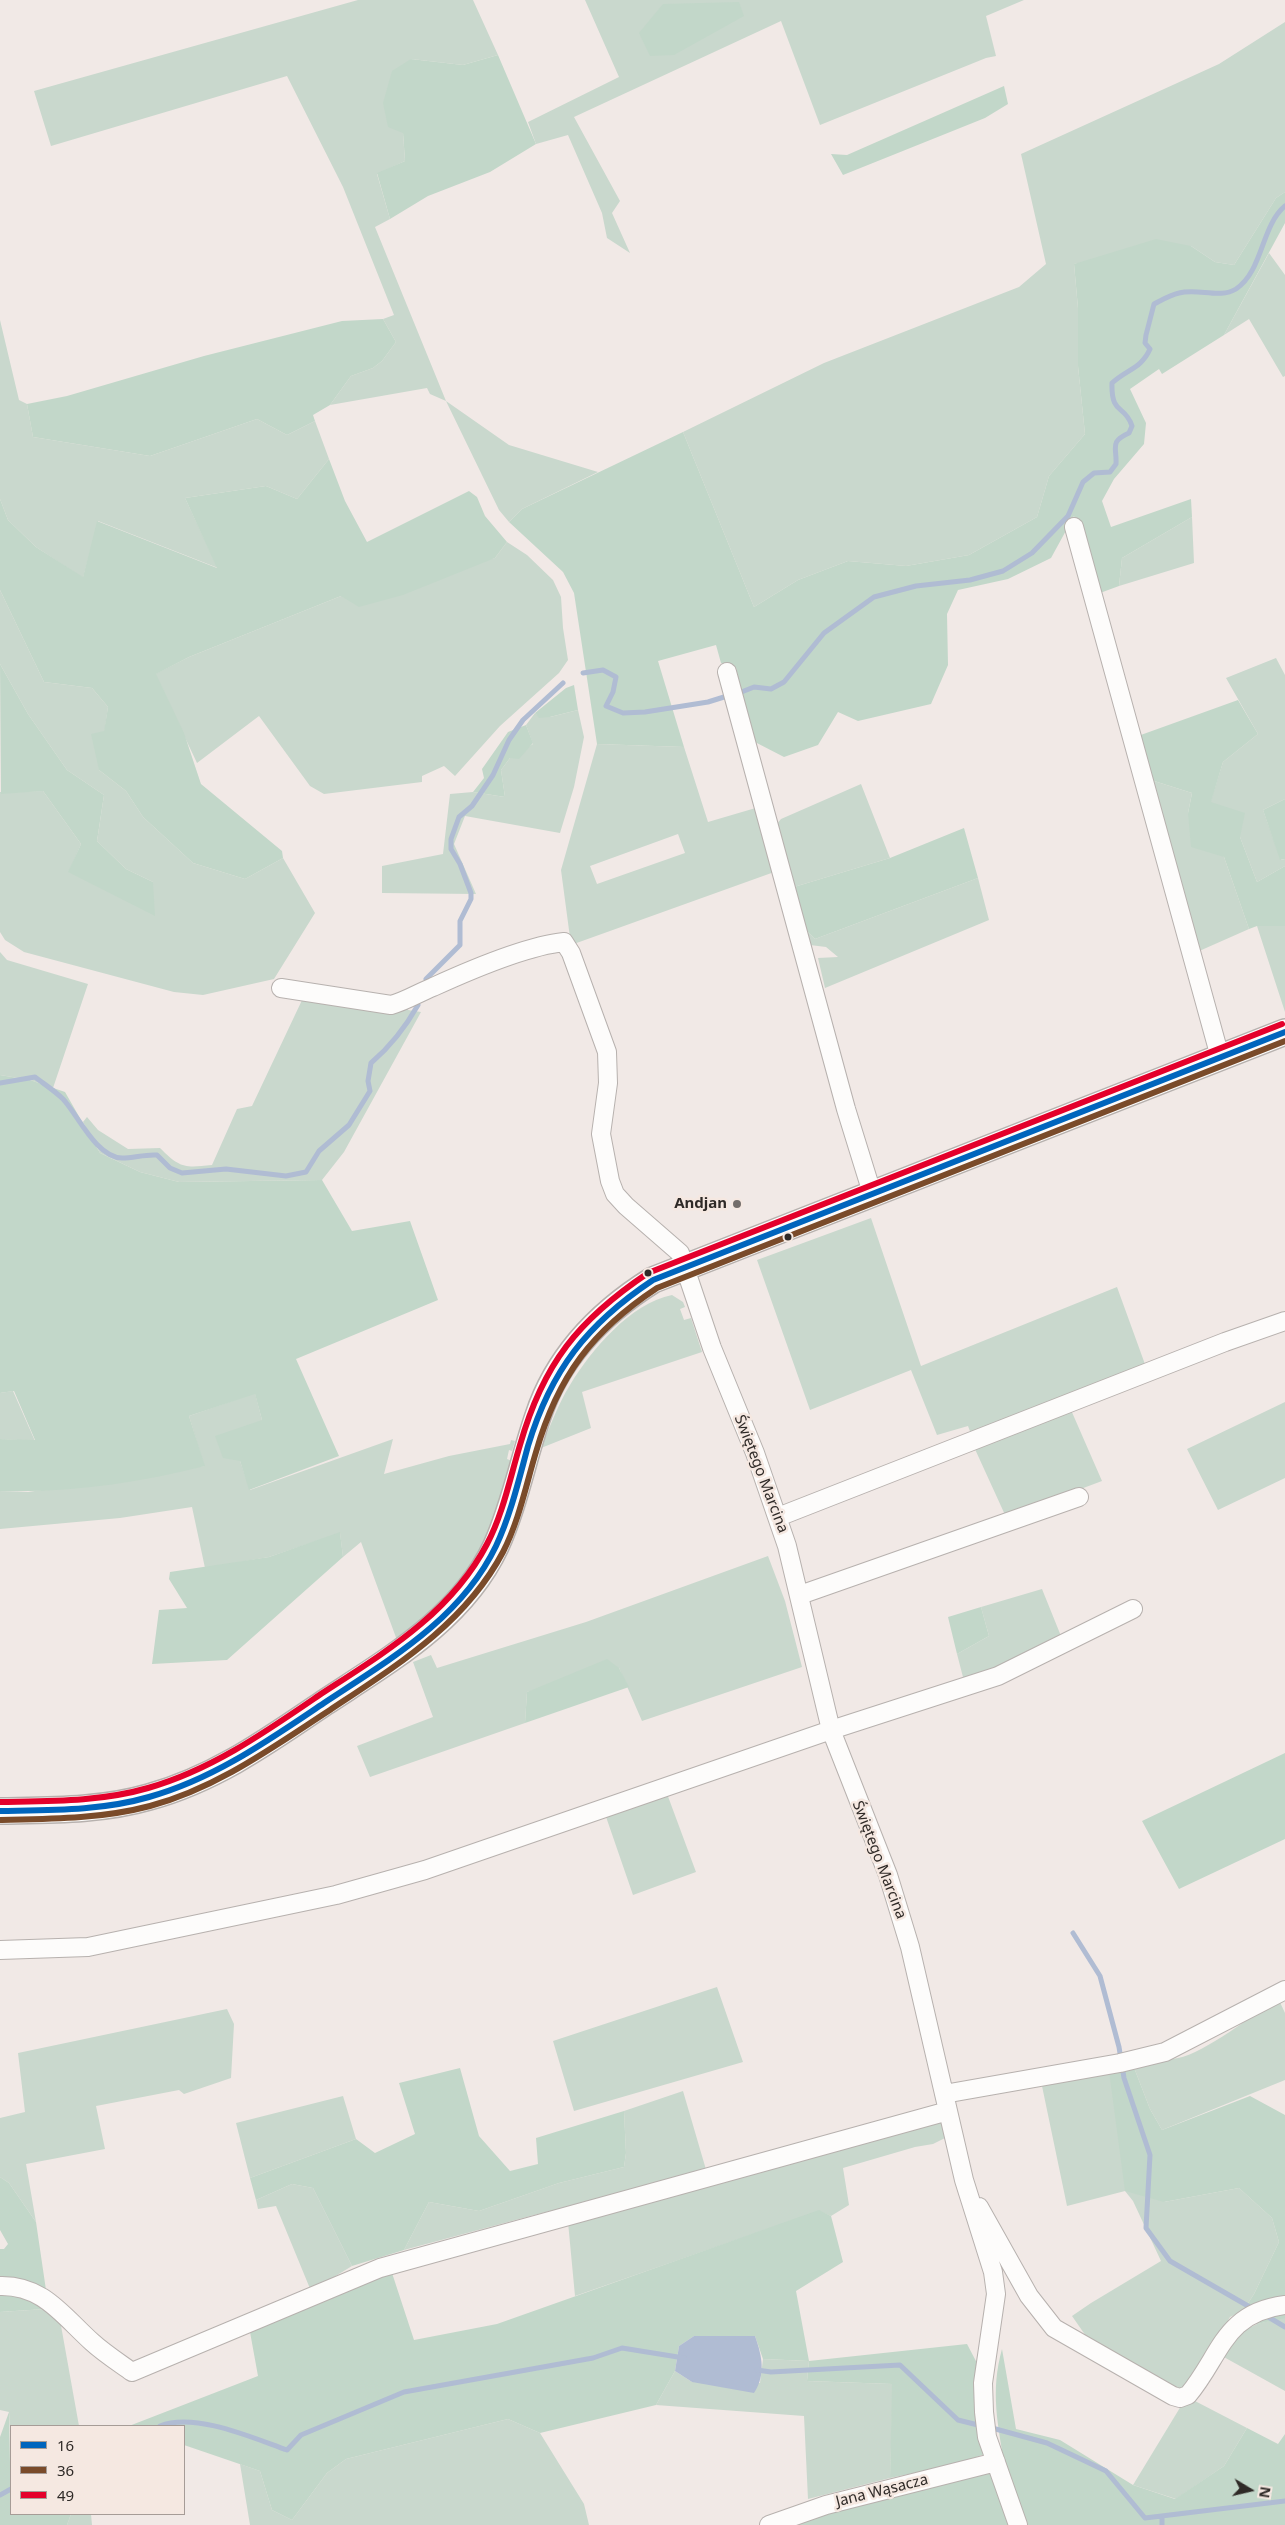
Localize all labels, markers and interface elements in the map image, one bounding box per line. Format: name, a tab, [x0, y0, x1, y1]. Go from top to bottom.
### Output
place label: Andjan	[674, 1195, 727, 1213]
marker: Andjan	[731, 1198, 743, 1210]
unlabelled marker	[783, 1232, 793, 1242]
unlabelled marker	[643, 1268, 653, 1278]
street label: Świętego Marcina	[730, 1412, 792, 1536]
street label: Świętego Marcina	[848, 1798, 910, 1922]
legend	[10, 2425, 185, 2515]
text: 16	[57, 2435, 74, 2455]
text: 36	[57, 2460, 74, 2480]
north arrow	[1225, 2465, 1275, 2515]
street label: Jana Wąsacza	[834, 2471, 930, 2511]
text: 49	[57, 2485, 74, 2505]
text: N	[1255, 2485, 1276, 2500]

